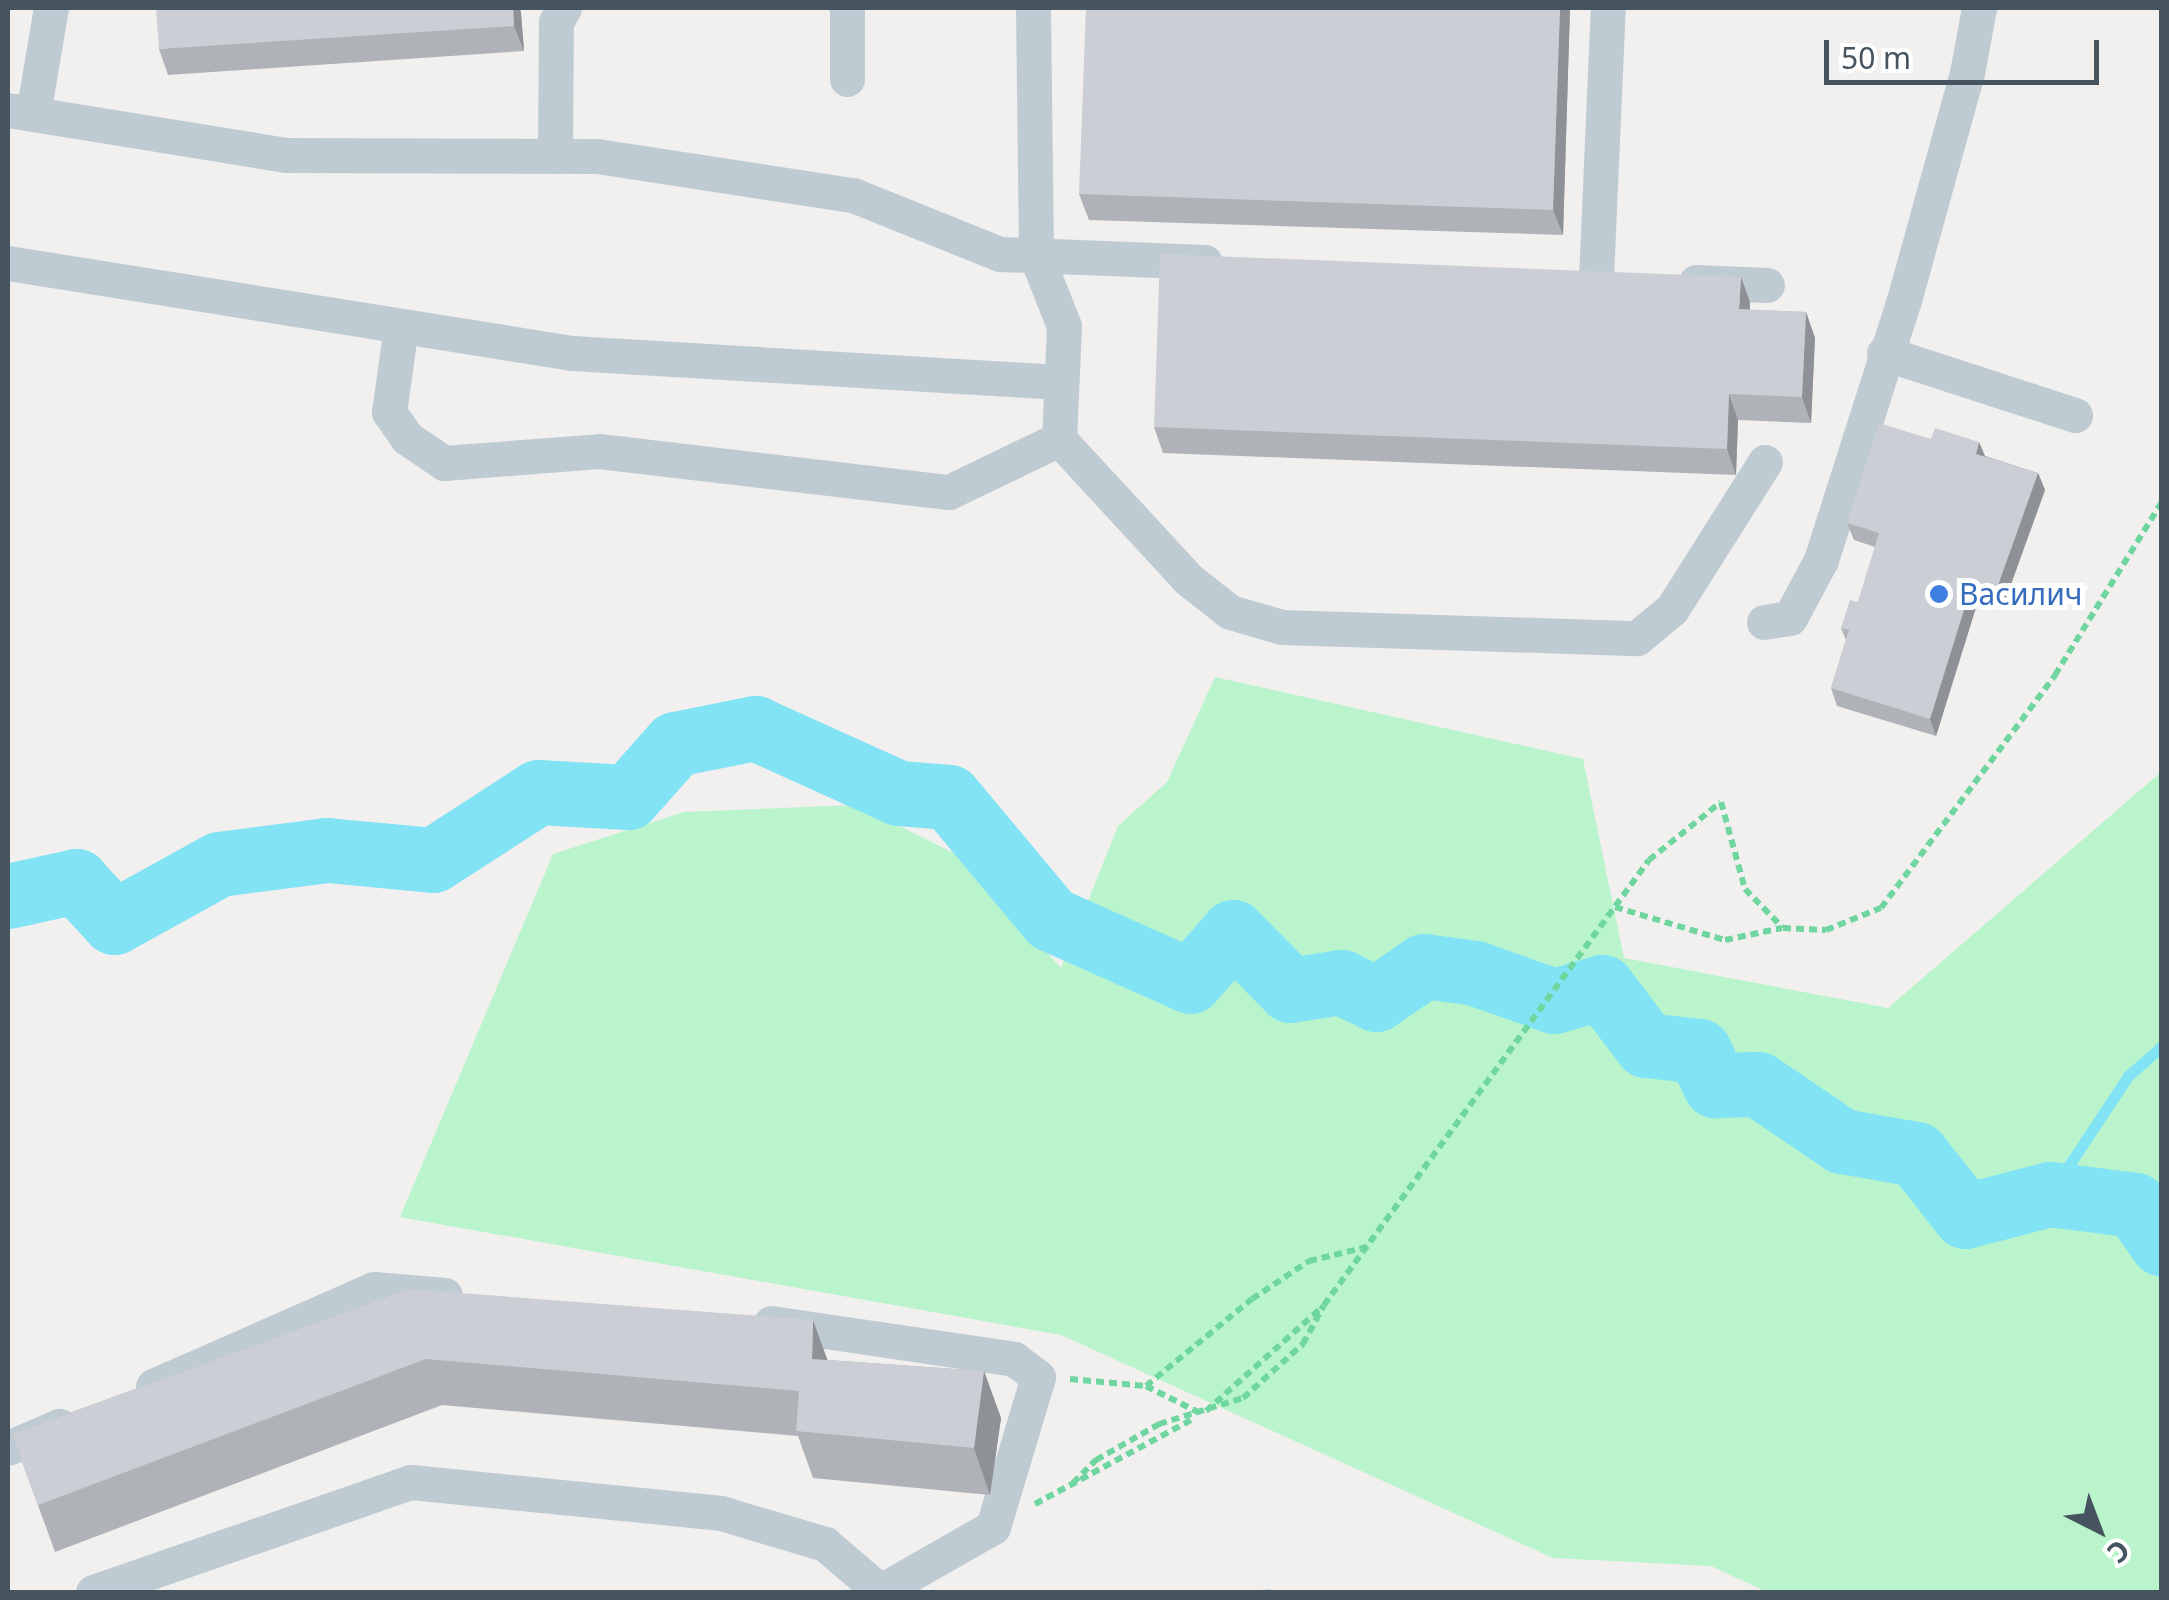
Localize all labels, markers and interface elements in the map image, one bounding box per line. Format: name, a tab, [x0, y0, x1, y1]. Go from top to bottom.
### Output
scale bar	[1829, 20, 2104, 82]
text: 50 m	[1841, 37, 1911, 78]
place label: Василич	[1959, 576, 2083, 612]
marker: Василич	[1928, 583, 1950, 605]
north arrow	[2049, 1480, 2149, 1580]
text: С	[2100, 1532, 2138, 1572]

